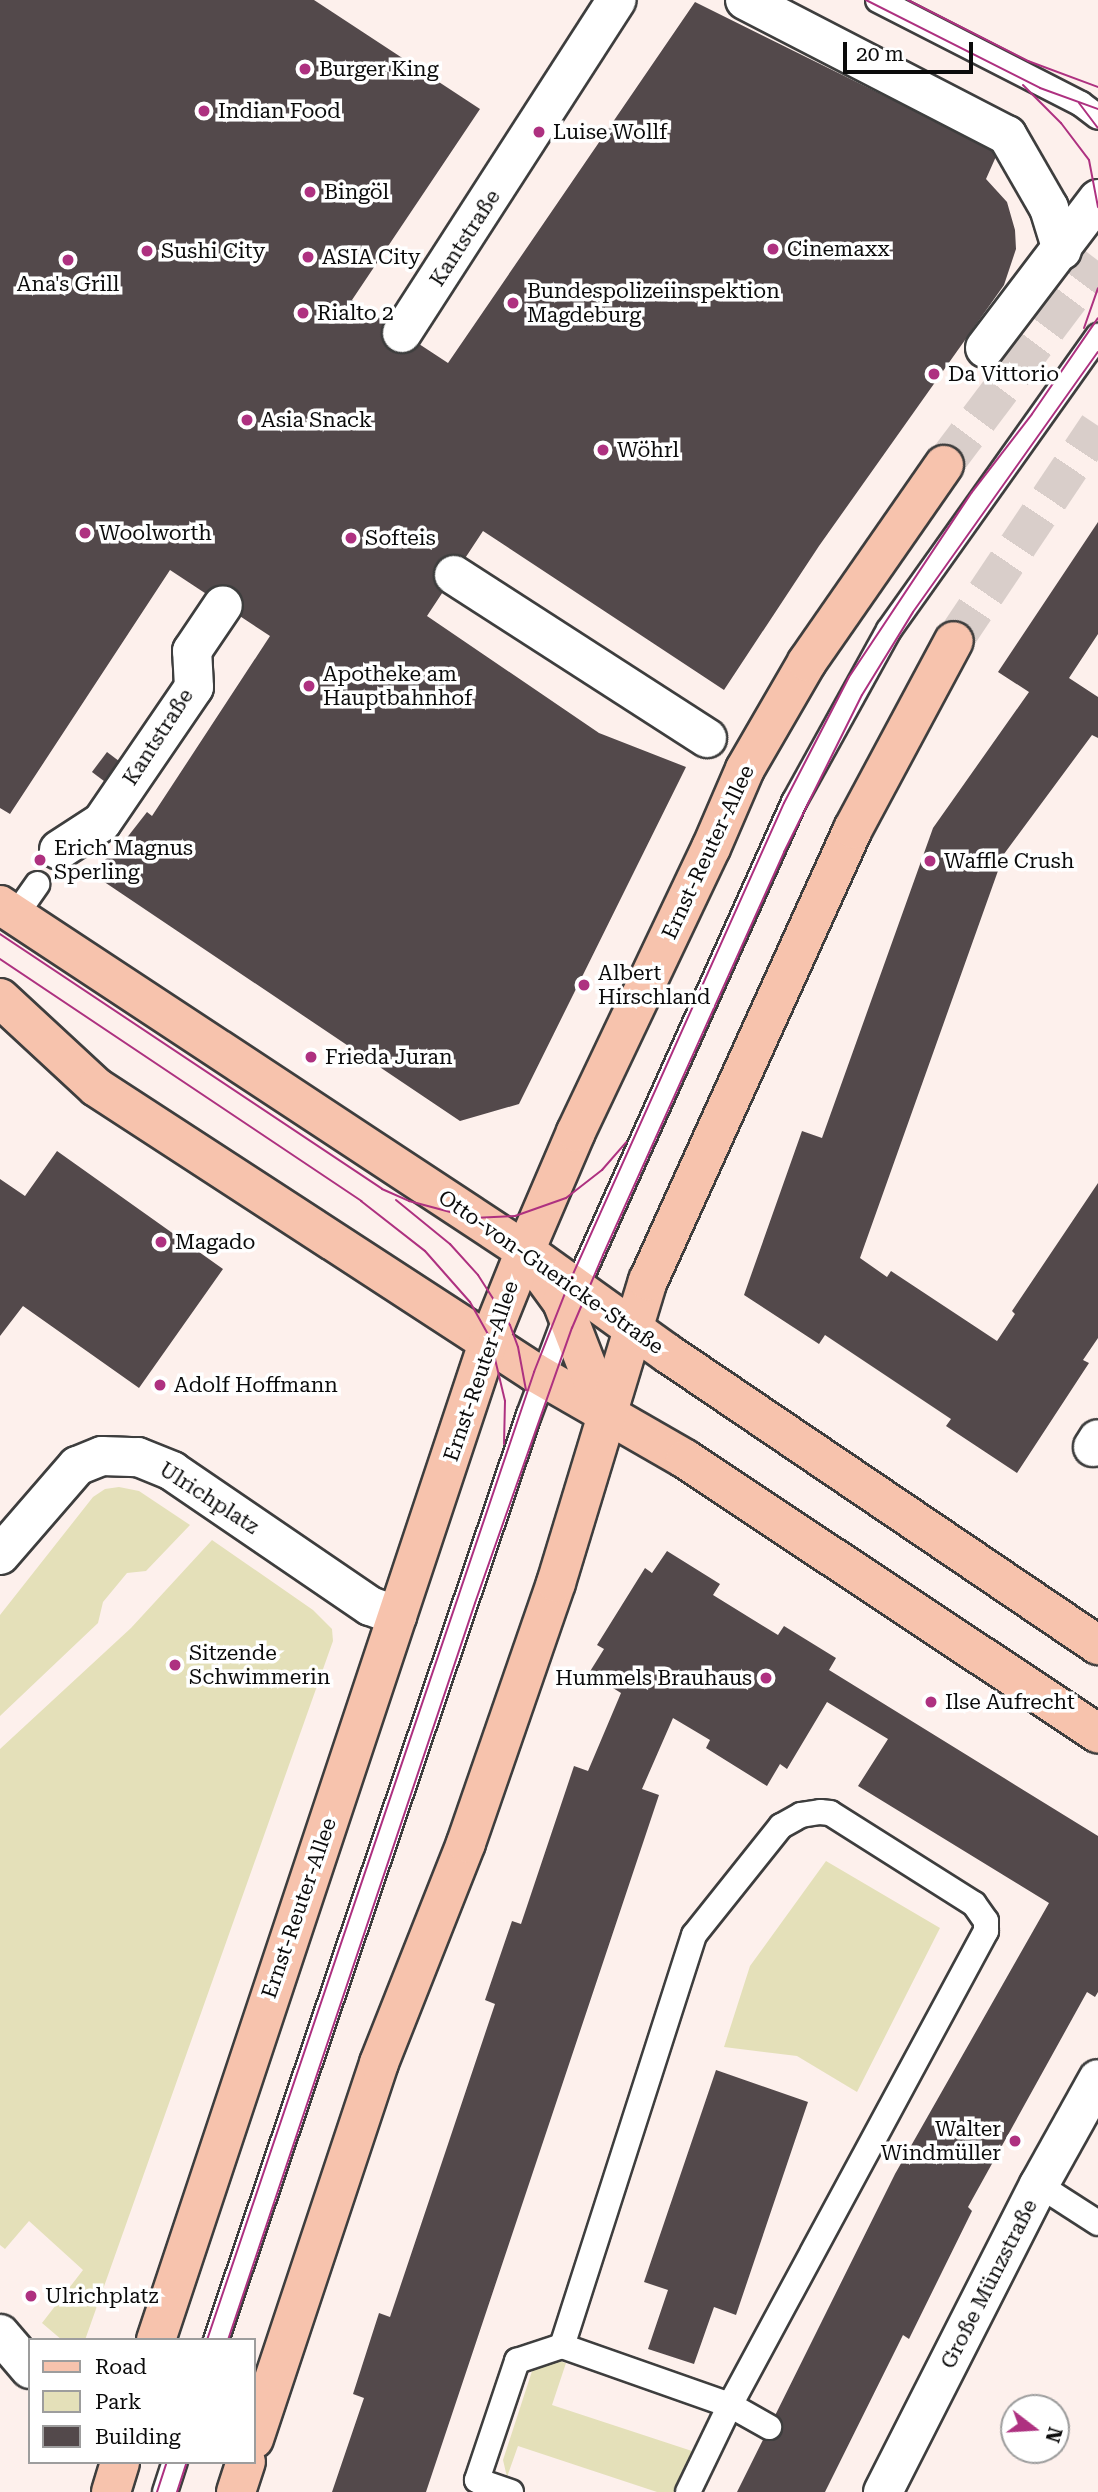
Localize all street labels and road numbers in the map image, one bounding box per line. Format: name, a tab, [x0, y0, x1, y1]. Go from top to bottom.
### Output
street label: Kantstraße	[424, 185, 506, 291]
street label: Kantstraße	[117, 684, 199, 790]
street label: Ernst-Reuter-Allee	[657, 761, 759, 943]
street label: Otto-von-Guericke-Straße	[434, 1184, 668, 1360]
street label: Ernst-Reuter-Allee	[438, 1277, 524, 1465]
street label: Ulrichplatz	[155, 1457, 263, 1539]
street label: Ernst-Reuter-Allee	[256, 1814, 342, 2002]
street label: Große Münzstraße	[935, 2195, 1043, 2373]

